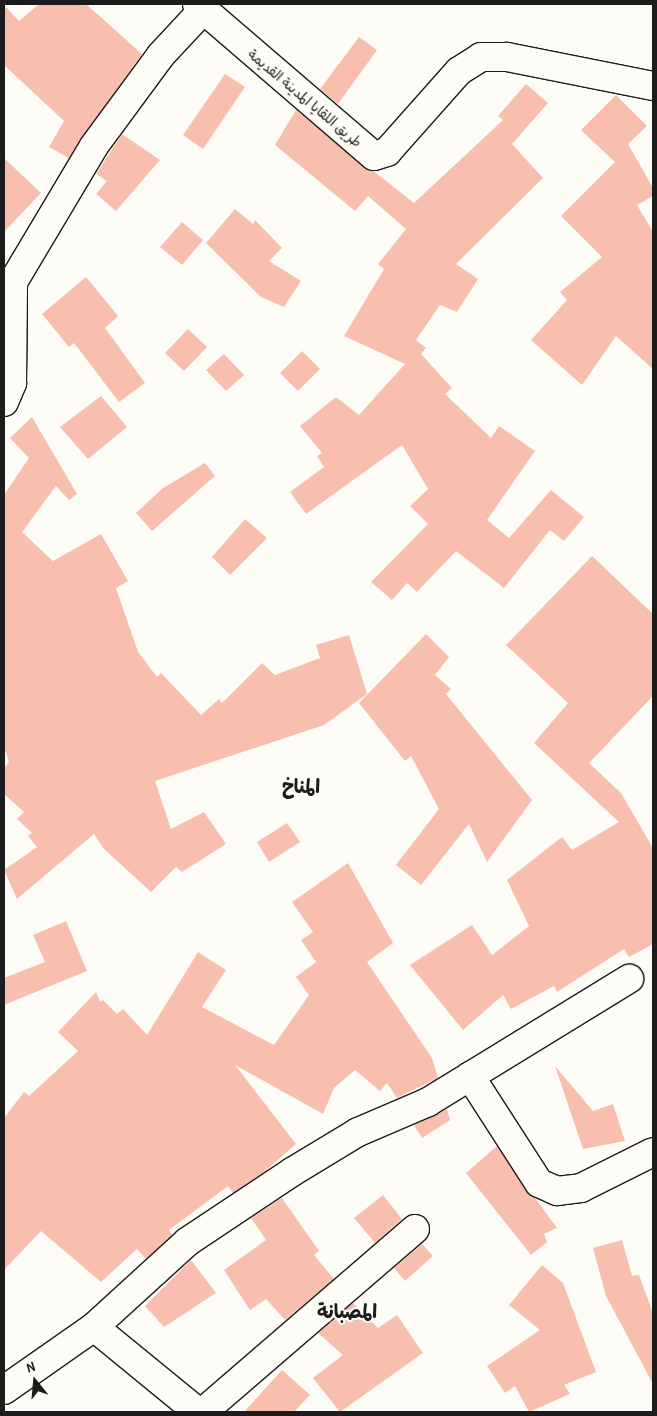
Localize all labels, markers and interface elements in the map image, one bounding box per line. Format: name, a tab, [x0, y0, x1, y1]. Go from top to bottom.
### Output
street label: طريق اللقايا المدينة القديمة	[244, 45, 366, 151]
district label: المناخ	[282, 776, 320, 798]
district label: المصبانة	[317, 1301, 377, 1323]
north arrow	[10, 1356, 60, 1406]
text: N	[24, 1356, 37, 1376]

